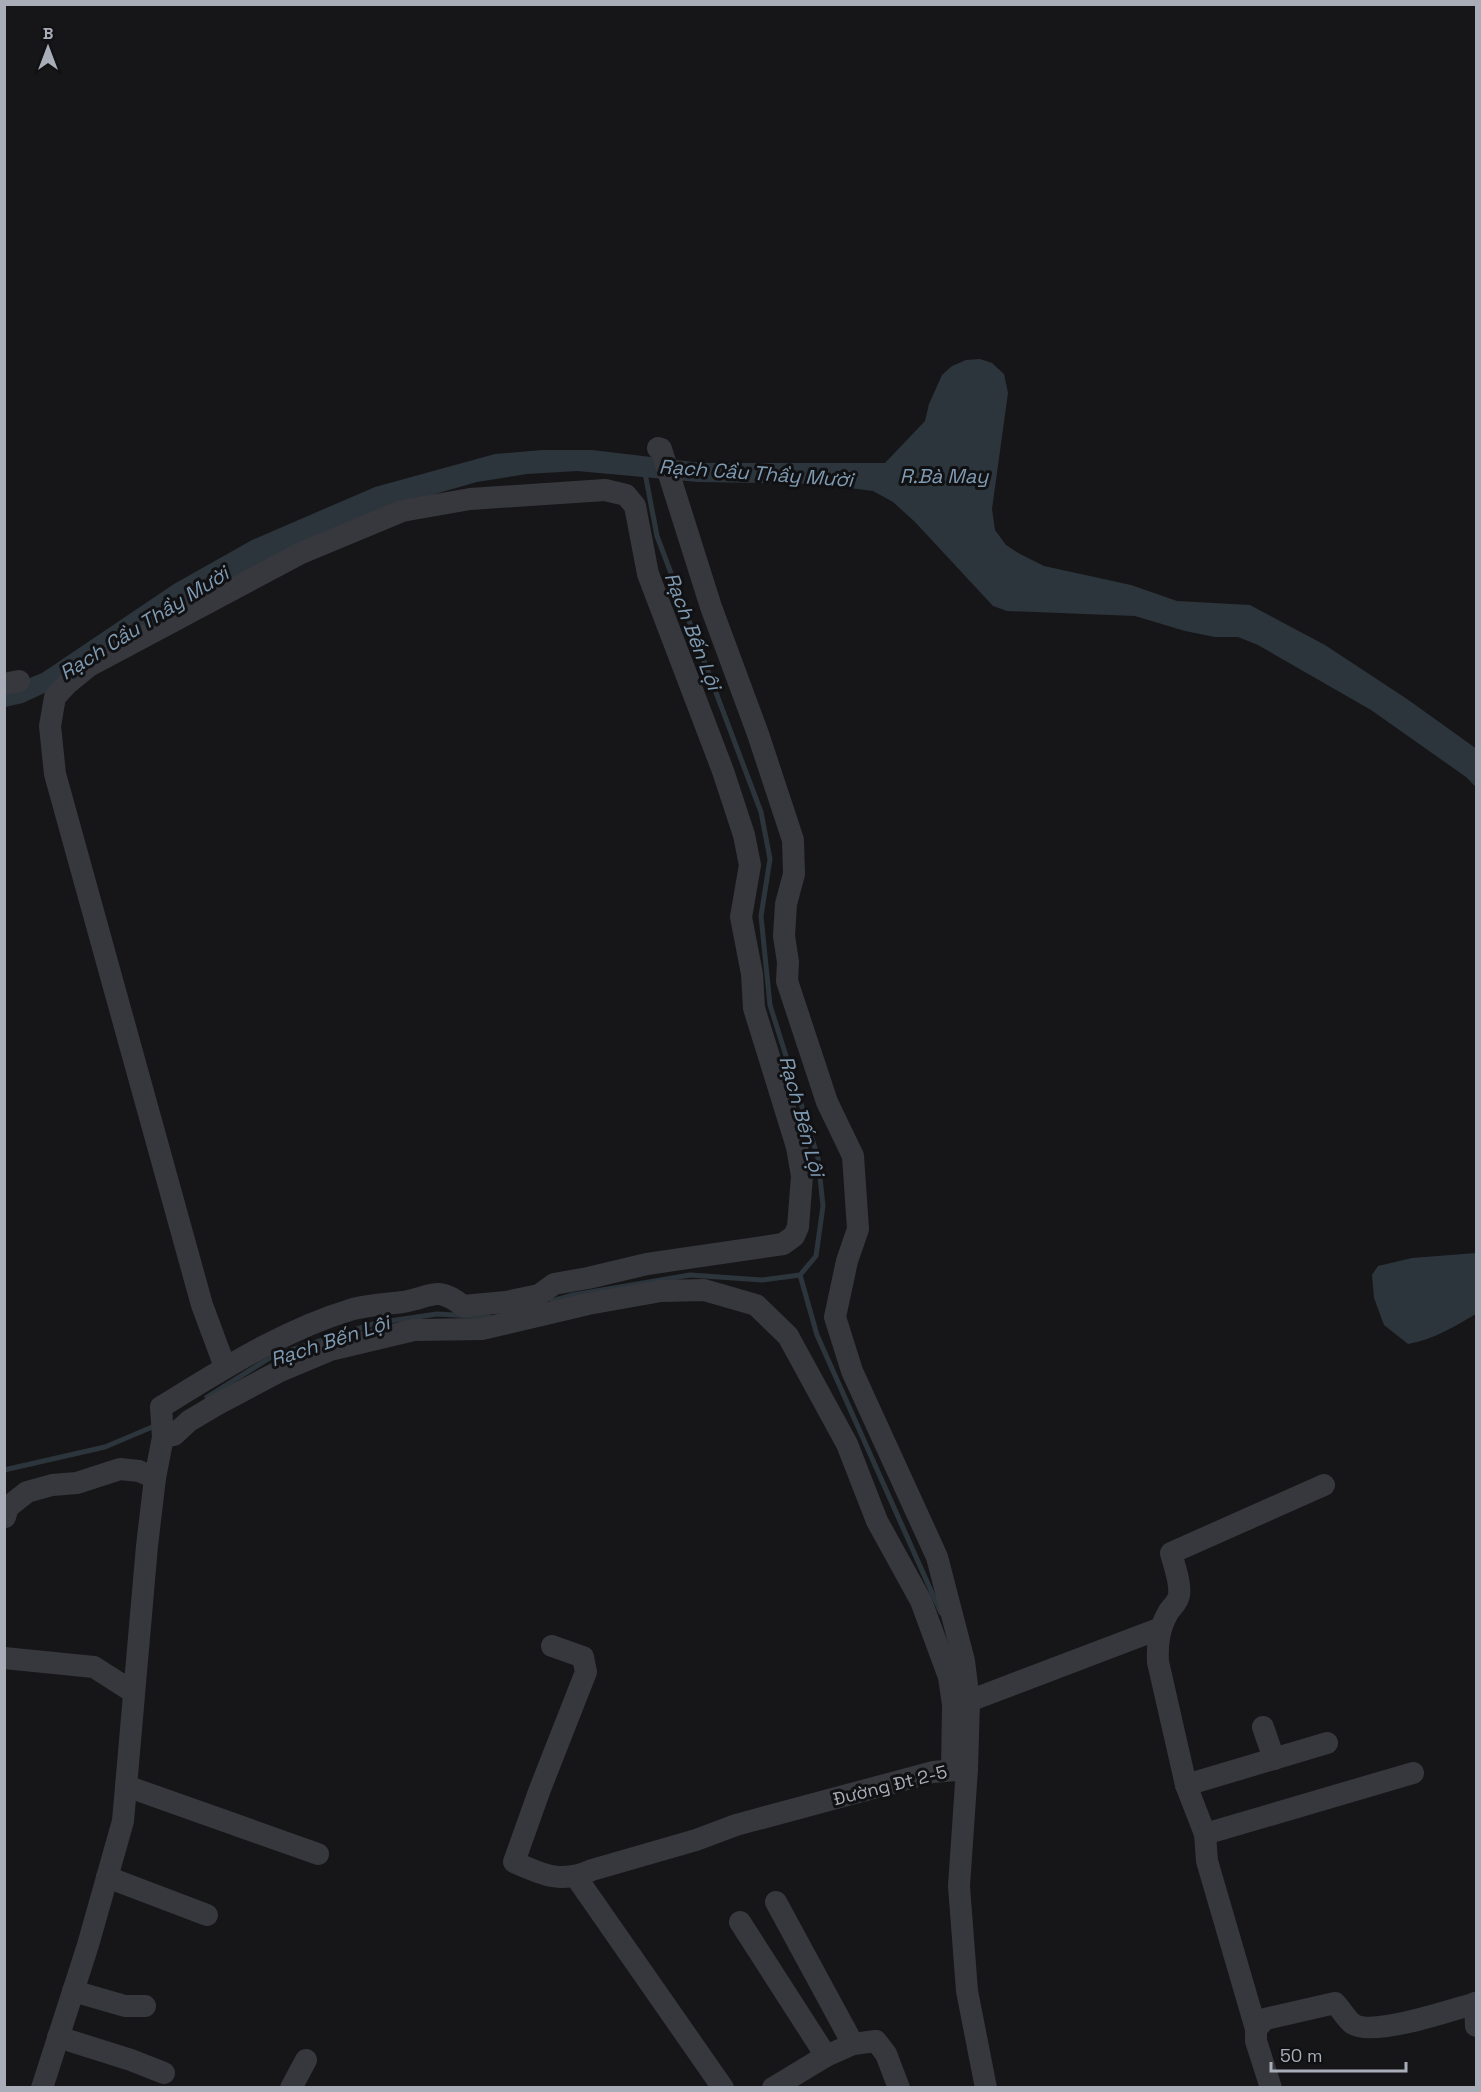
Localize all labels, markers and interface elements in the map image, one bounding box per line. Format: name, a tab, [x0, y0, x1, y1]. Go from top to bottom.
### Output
north arrow	[18, 18, 78, 78]
text: B	[43, 23, 53, 44]
water label: Rạch Cầu Thầy Mười	[658, 453, 856, 493]
water label: R.Bà May	[900, 463, 990, 489]
water label: Rạch Cầu Thầy Mười	[55, 559, 235, 686]
water label: Rạch Bến Lội	[659, 569, 728, 695]
water label: Rạch Bến Lội	[773, 1053, 831, 1181]
water label: Rạch Bến Lội	[267, 1309, 395, 1372]
street label: Đường Đt 2-5	[831, 1760, 949, 1810]
scale bar	[1271, 2035, 1406, 2073]
text: 50 m	[1280, 2044, 1322, 2067]

